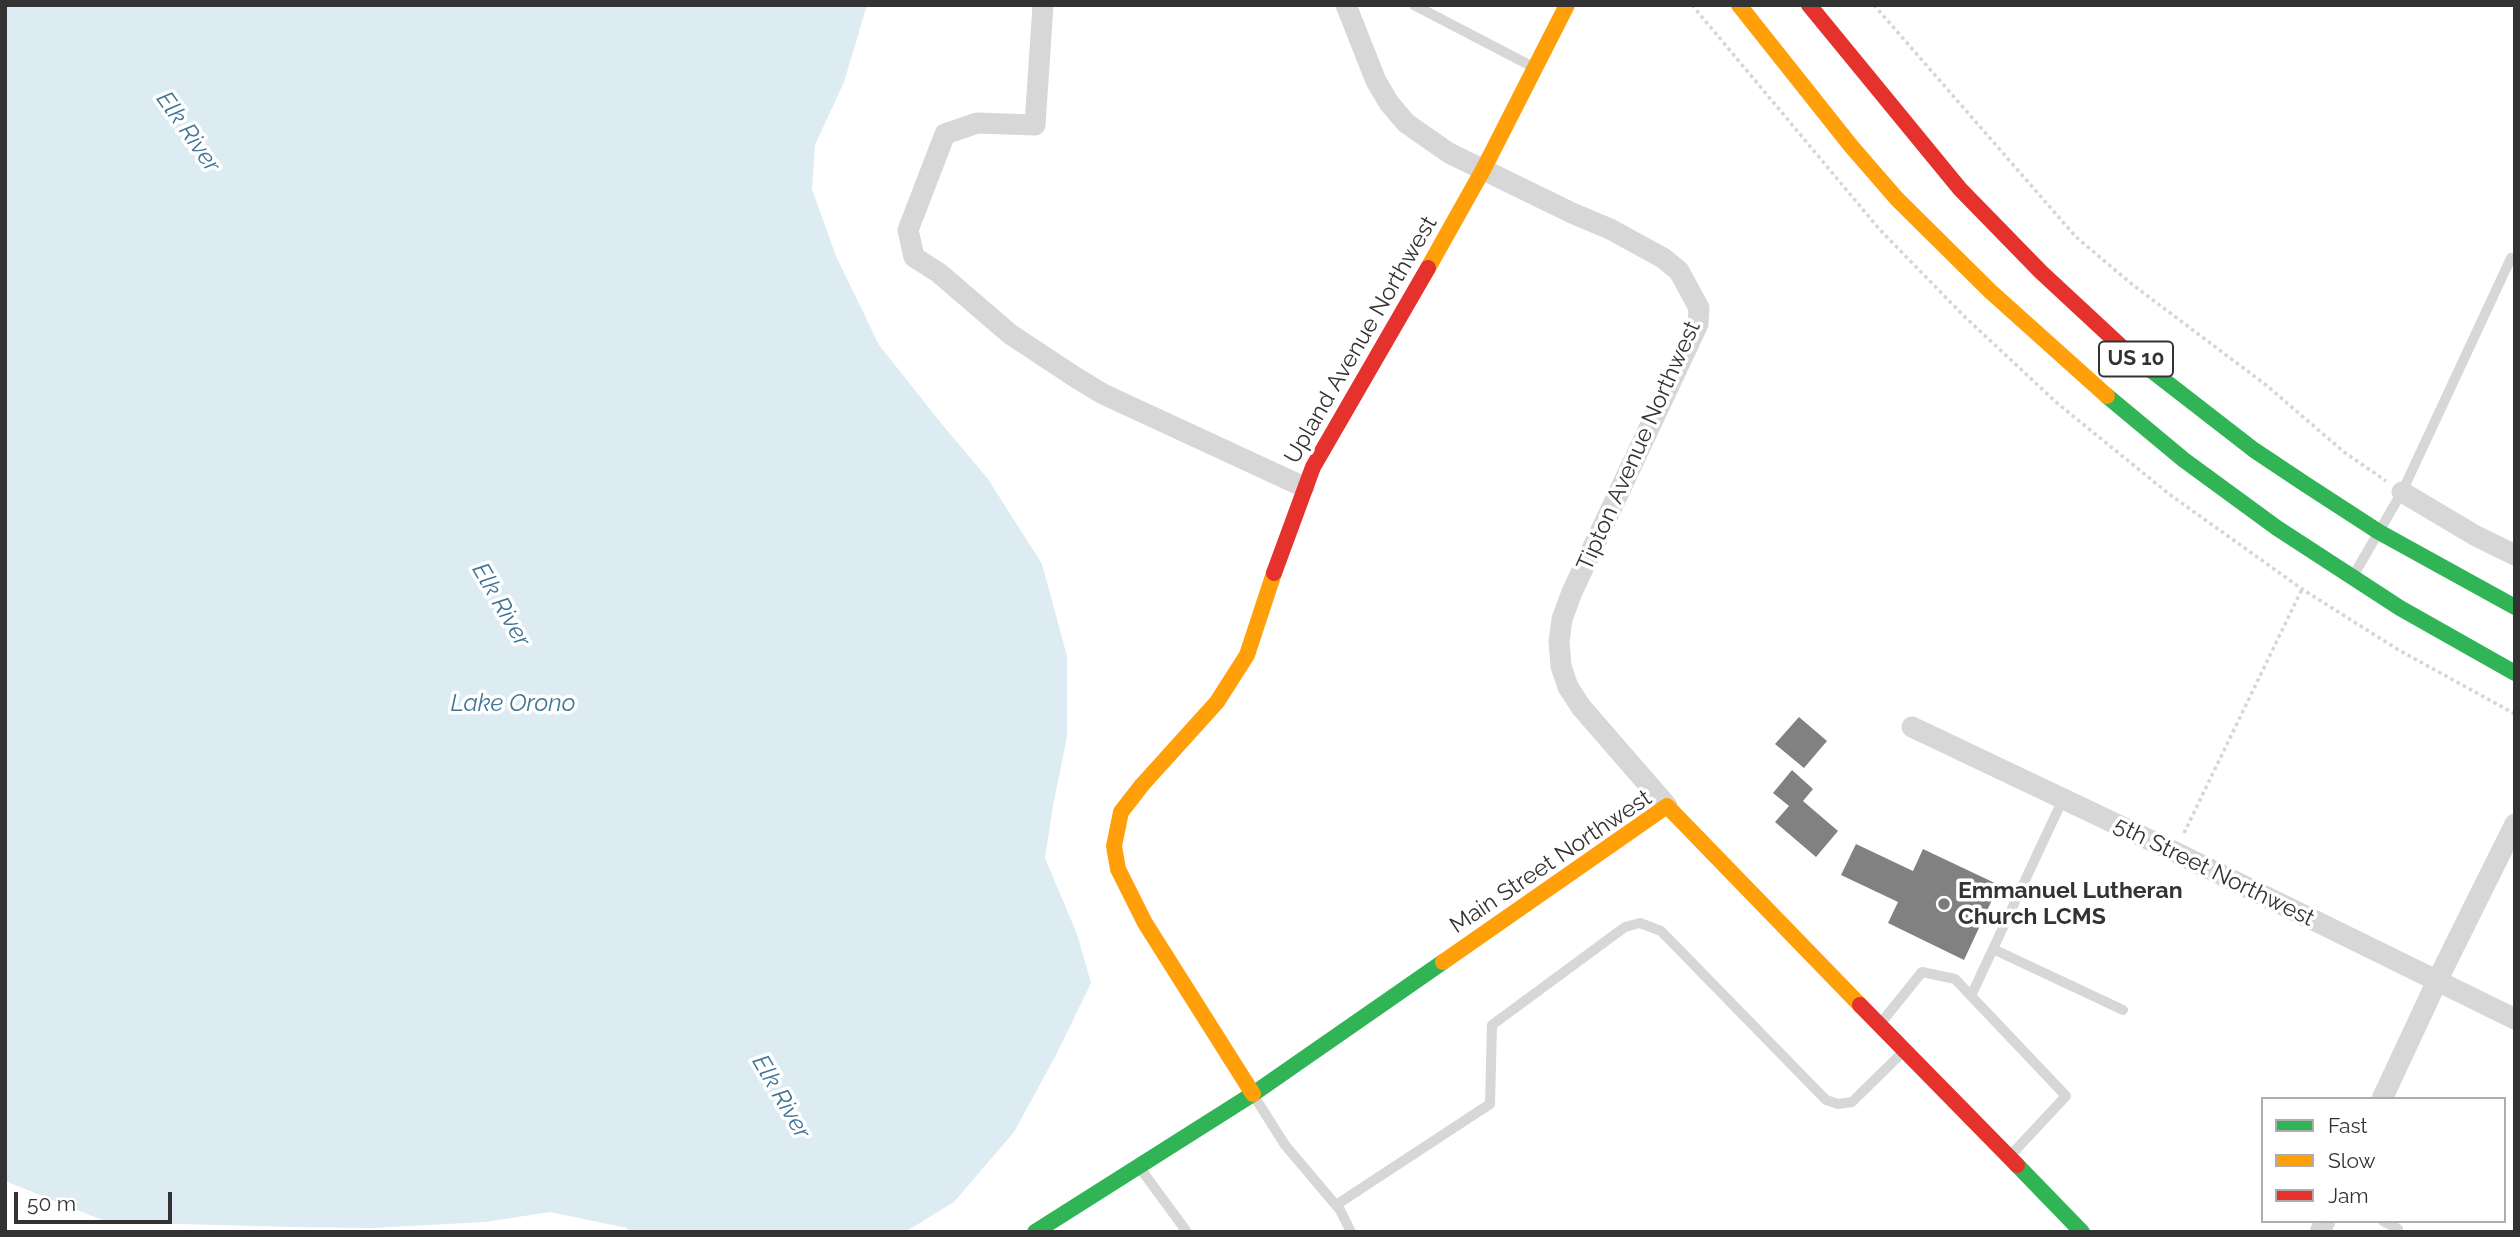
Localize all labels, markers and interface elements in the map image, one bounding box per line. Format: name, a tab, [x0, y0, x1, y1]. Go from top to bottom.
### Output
water label: Elk River	[150, 86, 226, 178]
street label: Upland Avenue Northwest	[1279, 211, 1443, 469]
street label: Tipton Avenue Northwest	[1571, 317, 1707, 575]
road number: US 10	[2099, 342, 2173, 376]
water label: Elk River	[466, 558, 536, 652]
water label: Lake Orono	[451, 690, 575, 718]
street label: Main Street Northwest	[1445, 784, 1657, 940]
street label: 5th Street Northwest	[2109, 811, 2319, 933]
place label: Emmanuel Lutheran Church LCMS	[1958, 877, 2183, 931]
marker: Emmanuel Lutheran Church LCMS	[1936, 896, 1952, 912]
water label: Elk River	[746, 1050, 816, 1144]
legend	[2261, 1097, 2506, 1223]
text: Fast	[2328, 1113, 2368, 1138]
text: Slow	[2328, 1148, 2376, 1173]
scale bar	[18, 1178, 175, 1222]
text: Jam	[2328, 1183, 2369, 1208]
text: 50 m	[27, 1191, 76, 1216]

